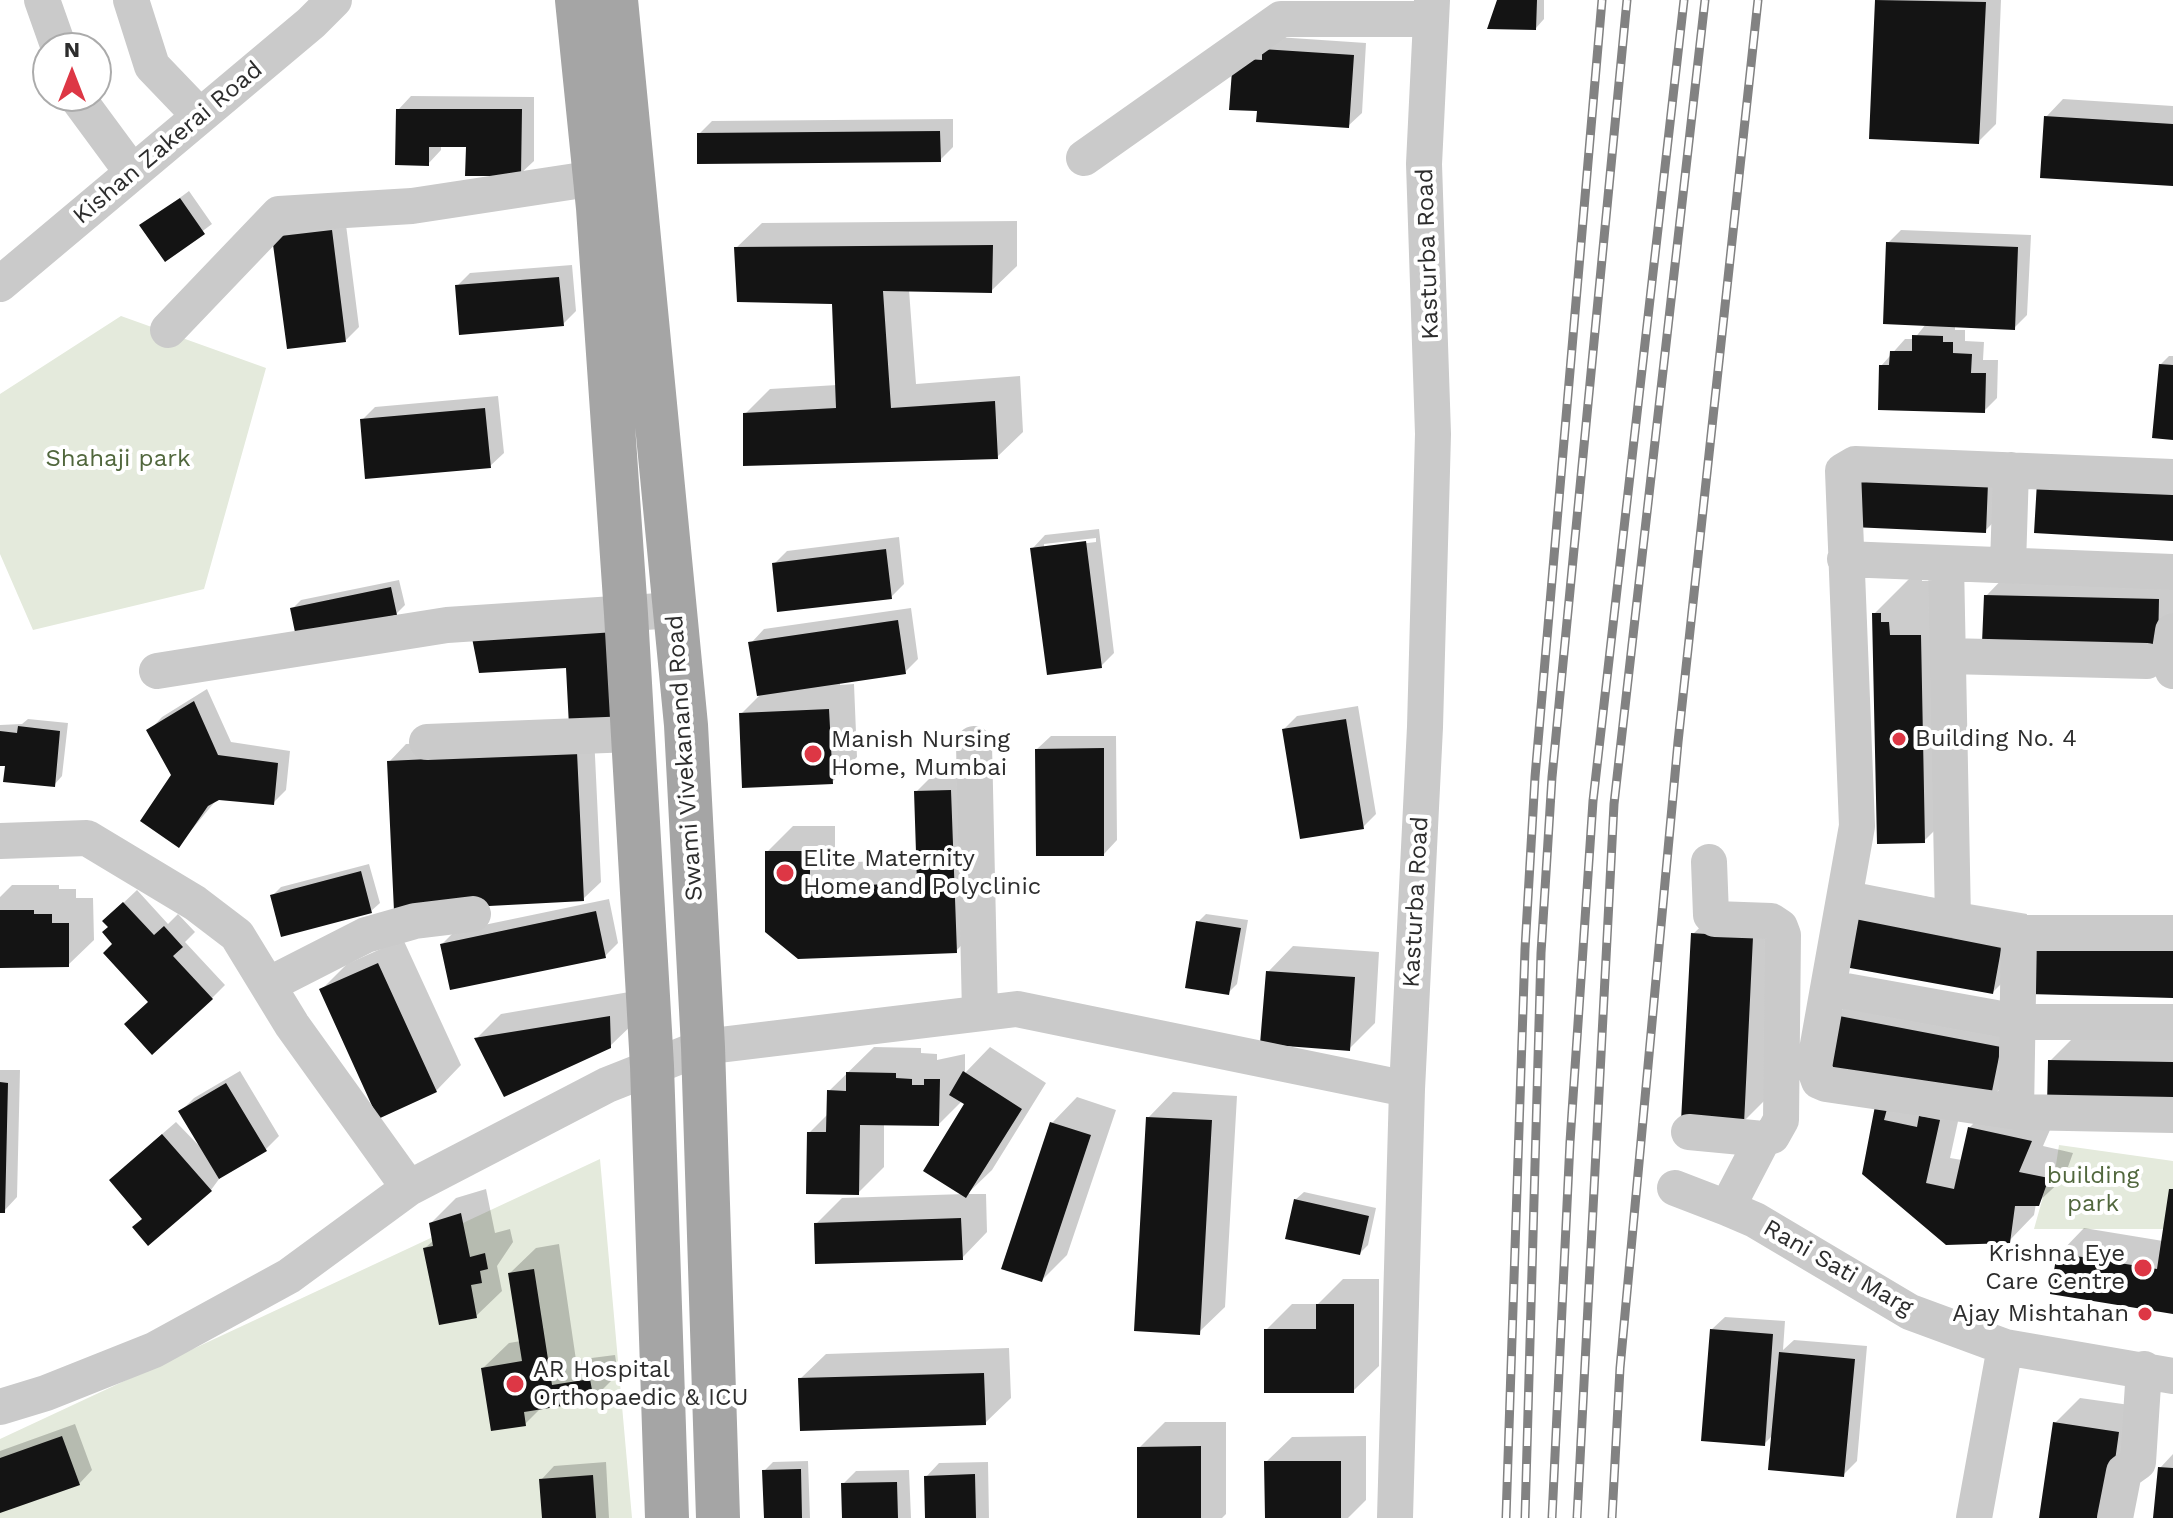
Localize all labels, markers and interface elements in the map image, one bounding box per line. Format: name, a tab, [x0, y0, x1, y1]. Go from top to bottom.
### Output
north arrow	[32, 32, 112, 112]
text: N	[64, 37, 80, 62]
street label: Kishan Zakerai Road	[68, 55, 268, 231]
street label: Kasturba Road	[1411, 168, 1445, 340]
park label: Shahaji park	[45, 445, 191, 473]
street label: Swami Vivekanand Road	[661, 614, 709, 902]
place label: Building No. 4	[1915, 725, 2077, 753]
place label: Manish Nursing Home, Mumbai	[831, 726, 1010, 782]
marker: Building No. 4	[1890, 730, 1908, 748]
marker: Manish Nursing Home, Mumbai	[802, 743, 824, 765]
street label: Kasturba Road	[1397, 816, 1435, 988]
place label: Elite Maternity Home and Polyclinic	[803, 845, 1041, 901]
marker: Elite Maternity Home and Polyclinic	[774, 862, 796, 884]
park label: building park	[2047, 1162, 2139, 1218]
street label: Rani Sati Marg	[1758, 1214, 1918, 1322]
place label: Krishna Eye Care Centre	[1985, 1240, 2125, 1296]
marker: Krishna Eye Care Centre	[2132, 1257, 2154, 1279]
place label: Ajay Mishtahan	[1952, 1300, 2129, 1328]
marker: Ajay Mishtahan	[2136, 1305, 2154, 1323]
place label: AR Hospital Orthopaedic & ICU	[533, 1356, 748, 1412]
marker: AR Hospital Orthopaedic & ICU	[504, 1373, 526, 1395]

